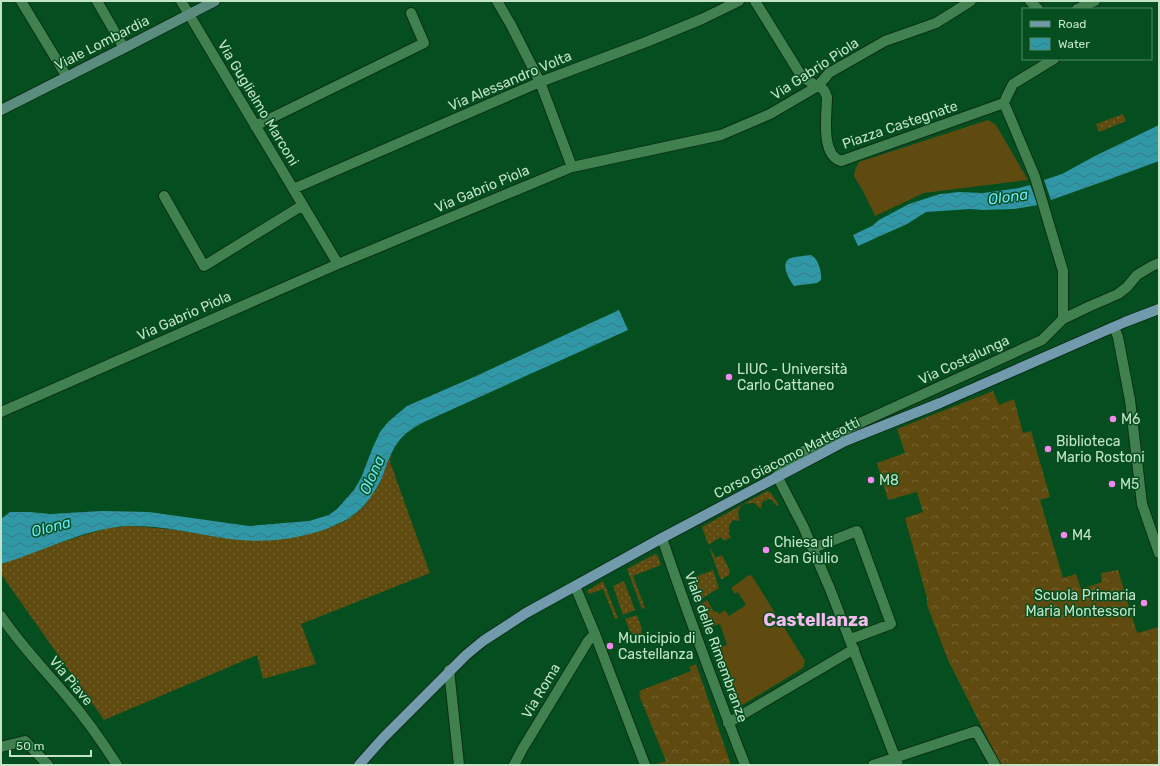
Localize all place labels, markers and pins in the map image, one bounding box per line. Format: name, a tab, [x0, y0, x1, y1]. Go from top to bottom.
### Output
place label: LIUC - Università Carlo Cattaneo	[737, 361, 848, 394]
marker: LIUC - Università Carlo Cattaneo	[724, 372, 734, 382]
place label: M6	[1121, 411, 1141, 428]
marker: M6	[1108, 414, 1118, 424]
place label: Biblioteca Mario Rostoni	[1056, 433, 1145, 466]
marker: Biblioteca Mario Rostoni	[1043, 444, 1053, 454]
place label: M8	[879, 472, 899, 489]
marker: M8	[866, 475, 876, 485]
place label: M5	[1120, 476, 1139, 493]
marker: M5	[1107, 479, 1117, 489]
place label: M4	[1072, 527, 1092, 544]
marker: M4	[1059, 530, 1069, 540]
place label: Chiesa di San Giulio	[774, 534, 839, 567]
marker: Chiesa di San Giulio	[761, 545, 771, 555]
place label: Scuola Primaria Maria Montessori	[1025, 587, 1136, 620]
marker: Scuola Primaria Maria Montessori	[1139, 598, 1149, 608]
place label: Municipio di Castellanza	[618, 630, 695, 663]
marker: Municipio di Castellanza	[605, 641, 615, 651]

